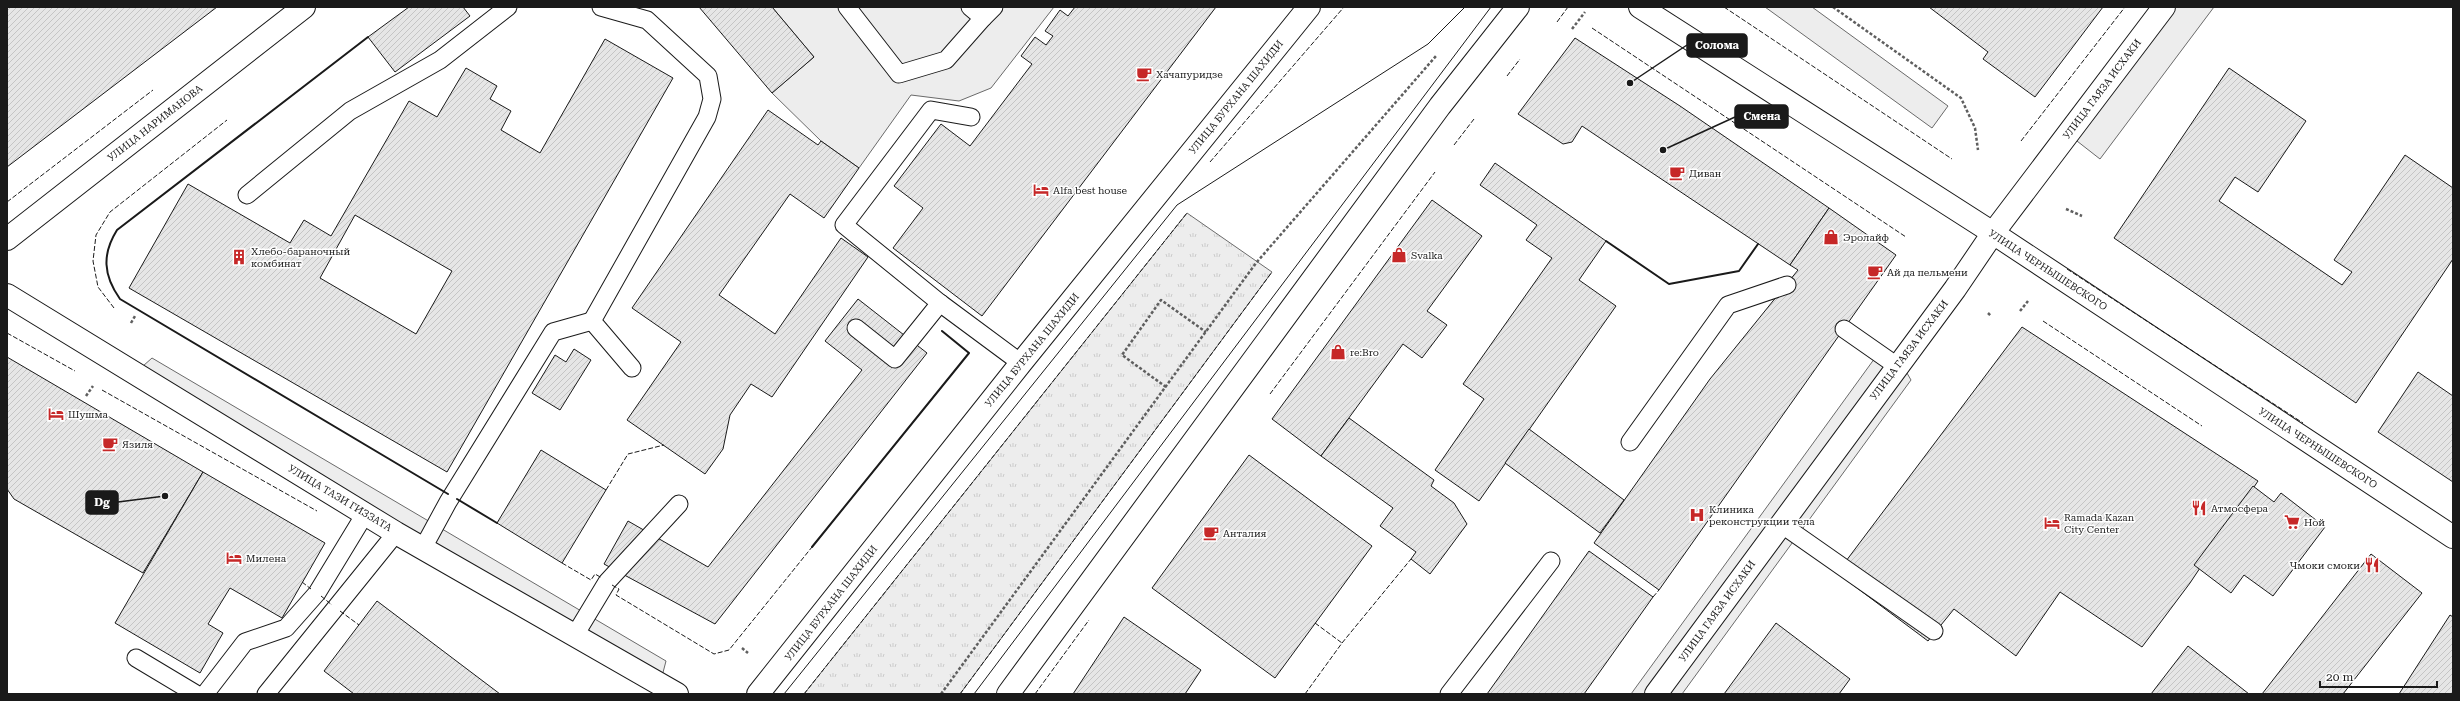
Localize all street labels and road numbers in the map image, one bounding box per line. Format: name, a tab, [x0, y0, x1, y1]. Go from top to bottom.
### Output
street label: УЛИЦА ГАЯЗА ИСХАКИ	[2061, 37, 2143, 141]
street label: УЛИЦА БУРХАНА ШАХИДИ	[1187, 38, 1286, 156]
street label: УЛИЦА НАРИМАНОВА	[105, 83, 205, 163]
street label: УЛИЦА ЧЕРНЫШЕВСКОГО	[1987, 227, 2109, 313]
street label: УЛИЦА БУРХАНА ШАХИДИ	[983, 291, 1082, 409]
street label: УЛИЦА ГАЯЗА ИСХАКИ	[1868, 298, 1950, 402]
street label: УЛИЦА ЧЕРНЫШЕВСКОГО	[2257, 405, 2379, 491]
street label: УЛИЦА ТАЗИ ГИЗЗАТА	[286, 463, 394, 533]
street label: УЛИЦА БУРХАНА ШАХИДИ	[783, 543, 880, 663]
street label: УЛИЦА ГАЯЗА ИСХАКИ	[1677, 558, 1758, 664]

